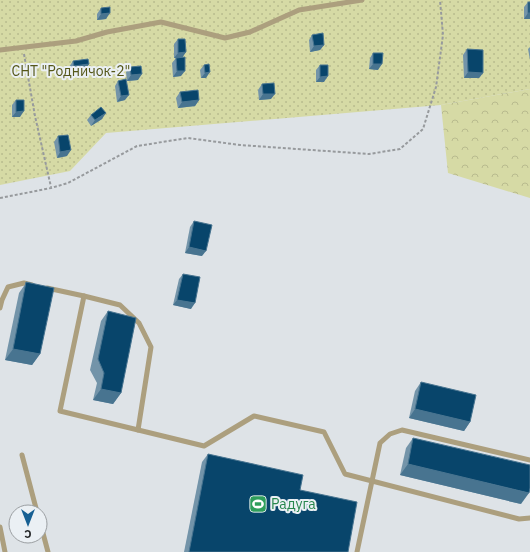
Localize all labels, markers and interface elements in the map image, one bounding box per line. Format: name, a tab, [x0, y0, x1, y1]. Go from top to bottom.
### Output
park label: СНТ "Родничок-2"	[12, 62, 130, 80]
sports icon: Радуга	[248, 494, 268, 514]
place label: Радуга	[271, 495, 316, 513]
north arrow	[8, 504, 48, 544]
text: С	[24, 527, 32, 541]

